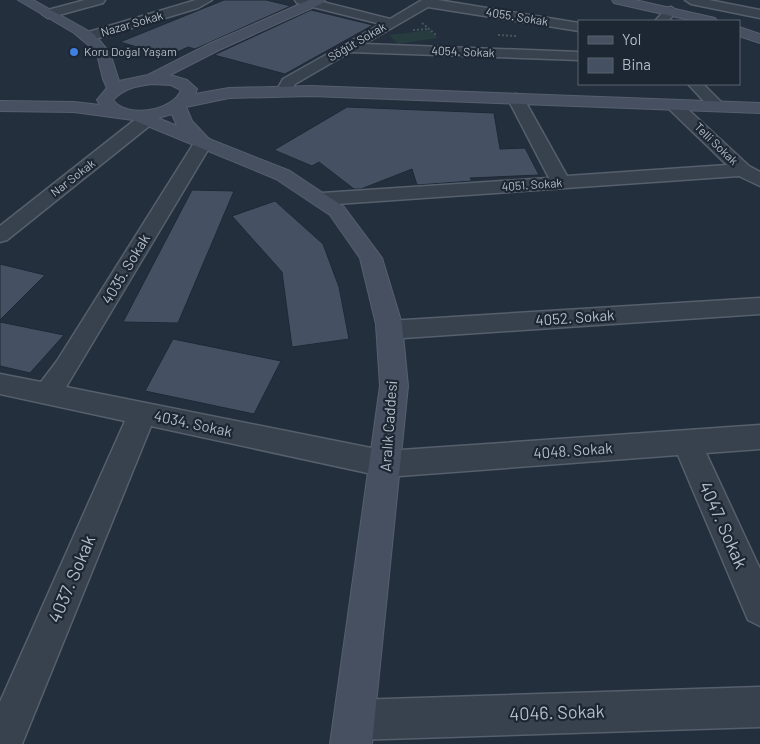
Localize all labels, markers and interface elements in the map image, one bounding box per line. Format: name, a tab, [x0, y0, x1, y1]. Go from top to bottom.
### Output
street label: 4055. Sokak	[485, 4, 549, 28]
street label: Nazar Sokak	[99, 7, 164, 39]
street label: Söğüt Sokak	[325, 19, 388, 63]
legend	[578, 20, 740, 85]
text: Yol	[622, 30, 641, 48]
street label: 4054. Sokak	[431, 43, 495, 59]
place label: Koru Doğal Yaşam	[84, 44, 177, 58]
marker: Koru Doğal Yaşam	[68, 46, 80, 58]
text: Bina	[622, 55, 651, 73]
street label: Telli Sokak	[692, 119, 741, 167]
street label: Nar Sokak	[47, 156, 97, 199]
street label: 4051. Sokak	[501, 175, 563, 193]
street label: 4035. Sokak	[97, 230, 153, 307]
street label: 4052. Sokak	[535, 305, 616, 329]
street label: Aralık Caddesi	[376, 380, 400, 472]
street label: 4034. Sokak	[153, 406, 234, 440]
street label: 4048. Sokak	[533, 438, 614, 462]
street label: 4047. Sokak	[695, 478, 753, 572]
street label: 4037. Sokak	[43, 531, 99, 626]
street label: 4046. Sokak	[509, 699, 605, 725]

